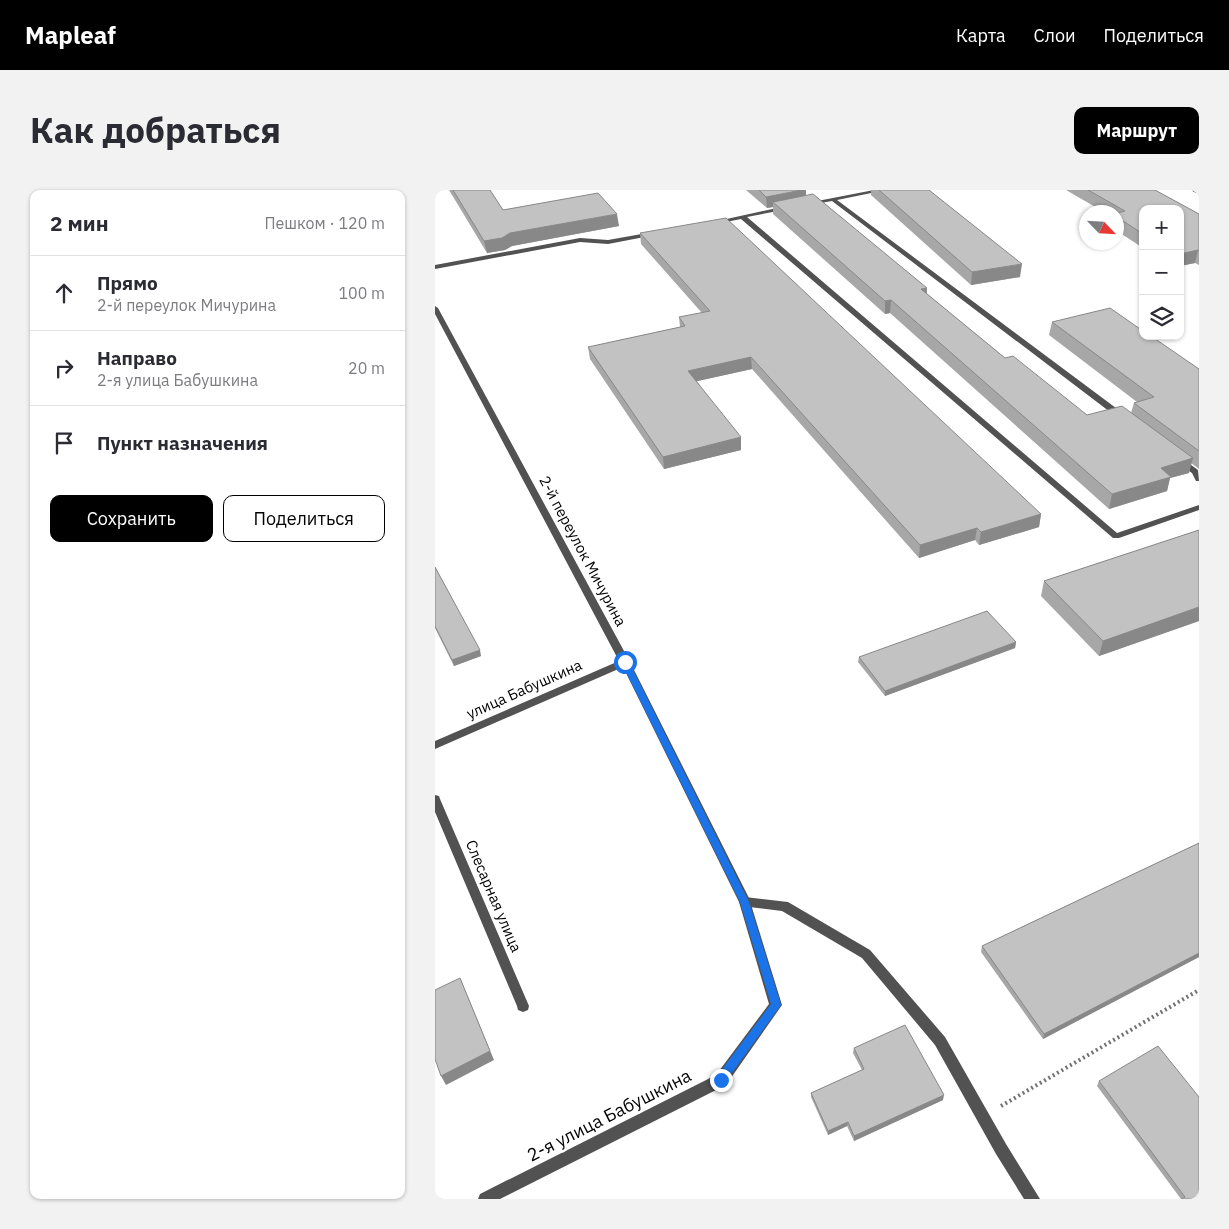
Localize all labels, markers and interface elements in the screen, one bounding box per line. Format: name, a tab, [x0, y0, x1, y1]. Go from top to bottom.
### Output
text: Mapleaf	[25, 19, 116, 51]
text: Карта	[956, 24, 1006, 47]
text: Слои	[1034, 24, 1076, 47]
text: Поделиться	[1104, 24, 1204, 47]
text: Как добраться	[30, 107, 281, 153]
button: Маршрут	[1074, 107, 1199, 154]
north arrow	[1079, 205, 1124, 250]
map controls	[1139, 205, 1184, 340]
button: +	[1139, 205, 1184, 250]
text: 2 мин	[50, 209, 109, 237]
text: Пешком · 120 m	[264, 213, 385, 233]
button: −	[1139, 250, 1184, 295]
text: Прямо	[97, 271, 158, 295]
icon: ahead	[50, 279, 78, 307]
text: 100 m	[338, 283, 385, 303]
text: 2-й переулок Мичурина	[97, 295, 276, 315]
button: layers	[1139, 295, 1184, 340]
text: Направо	[97, 346, 177, 370]
icon: right	[50, 354, 78, 382]
text: 20 m	[348, 358, 385, 378]
text: 2-я улица Бабушкина	[97, 370, 258, 390]
icon: arrive	[50, 429, 78, 457]
text: Пункт назначения	[97, 431, 268, 455]
street label: 2-й переулок Мичурина	[535, 472, 631, 630]
button: Сохранить	[50, 495, 213, 542]
button: Поделиться	[223, 495, 385, 542]
route start	[614, 651, 637, 674]
street label: улица Бабушкина	[463, 655, 585, 723]
street label: Слесарная улица	[462, 837, 526, 955]
street label: 2-я улица Бабушкина	[523, 1063, 695, 1166]
route end	[710, 1069, 733, 1092]

